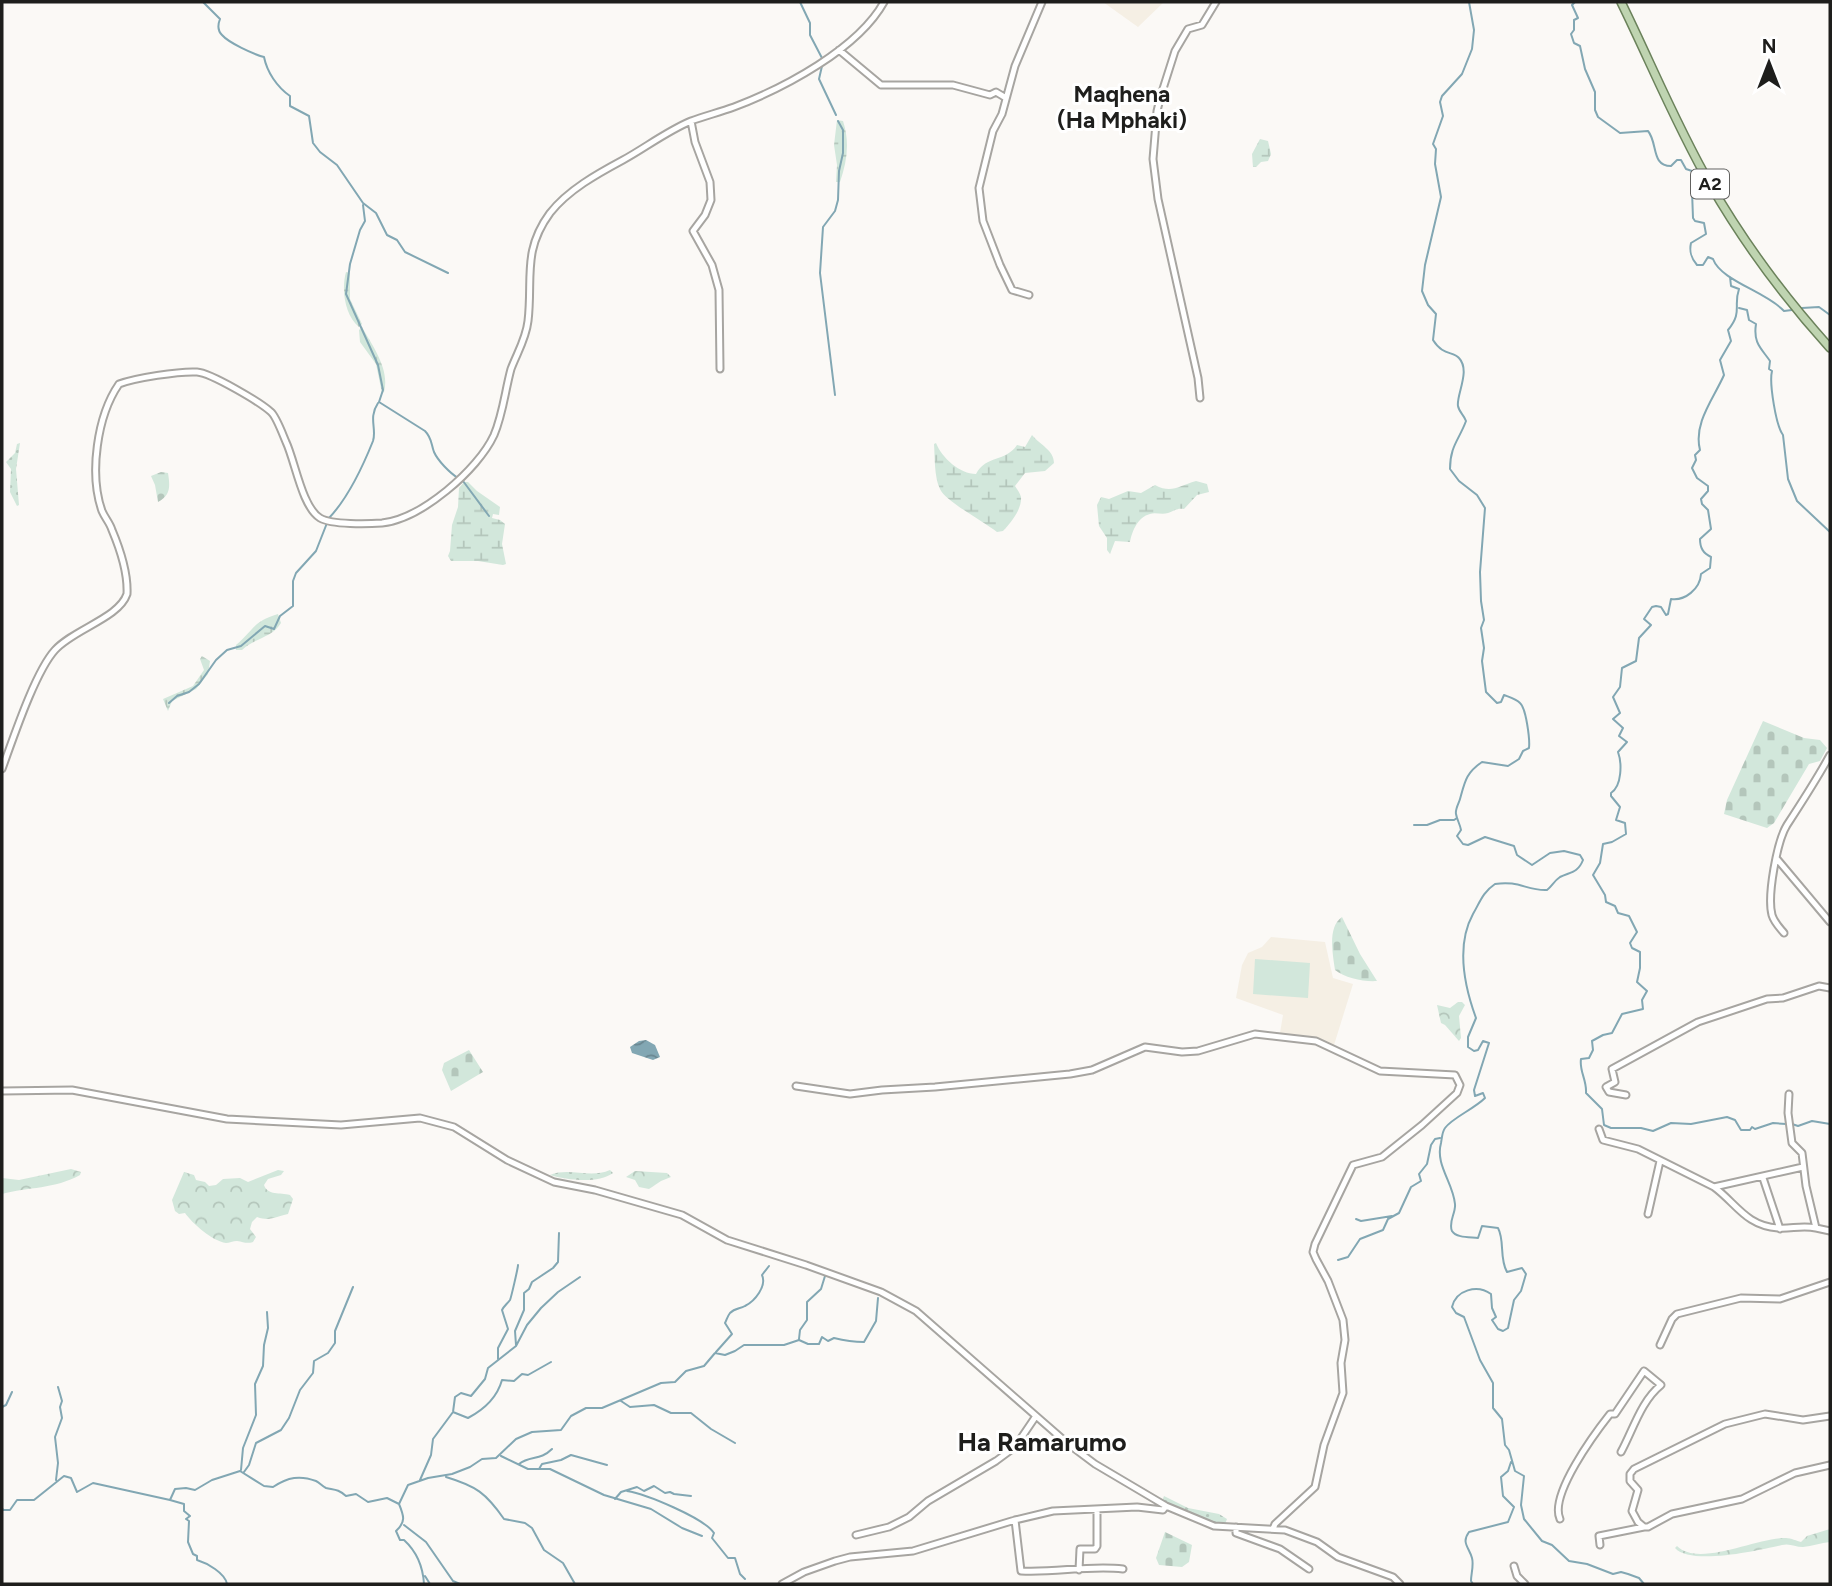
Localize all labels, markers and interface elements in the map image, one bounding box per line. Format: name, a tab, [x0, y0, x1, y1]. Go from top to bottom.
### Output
north arrow	[1734, 28, 1804, 98]
text: N	[1762, 35, 1776, 58]
district label: Maqhena (Ha Mphaki)	[1057, 80, 1187, 134]
road number: A2	[1691, 169, 1729, 198]
district label: Ha Ramarumo	[957, 1426, 1127, 1458]

